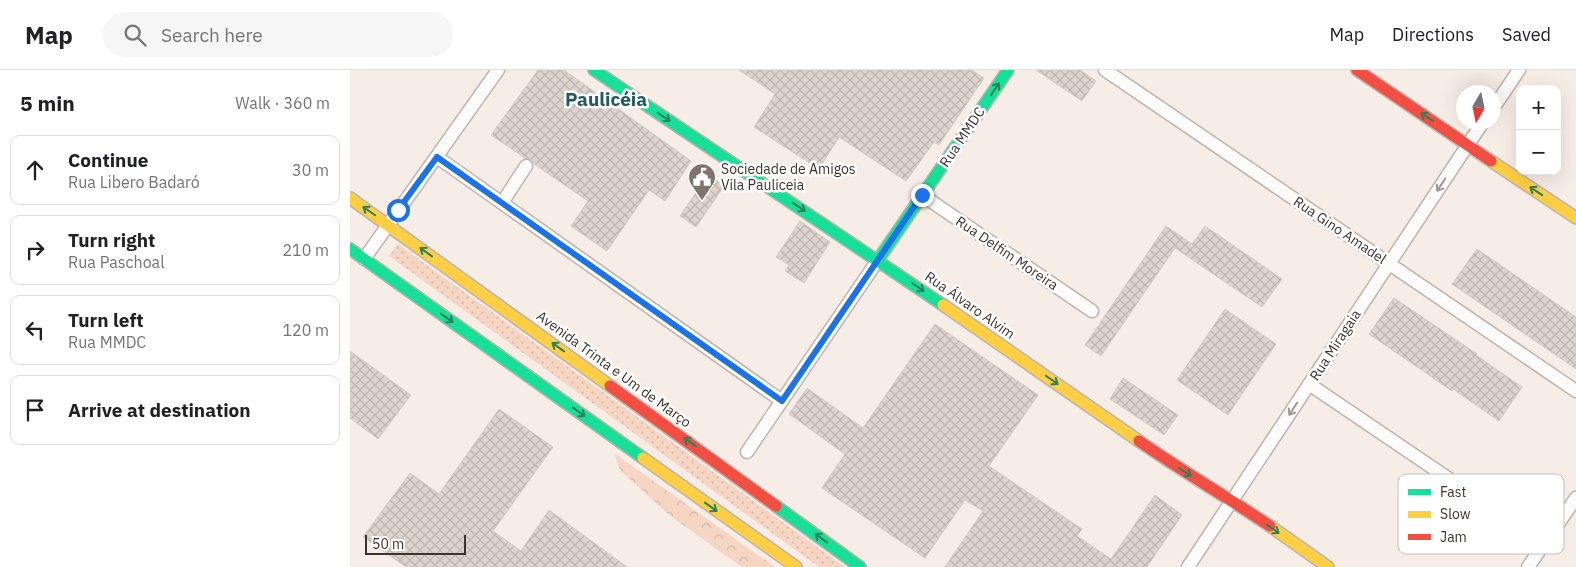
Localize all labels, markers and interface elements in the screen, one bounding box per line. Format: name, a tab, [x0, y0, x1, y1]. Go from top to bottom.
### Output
search box	[103, 12, 453, 57]
text: Map	[25, 19, 73, 51]
icon: search	[121, 21, 149, 49]
text: Search here	[161, 23, 263, 47]
text: Map	[1329, 23, 1364, 46]
text: Directions	[1392, 23, 1474, 46]
text: Saved	[1502, 23, 1551, 46]
one-way arrow	[990, 83, 1000, 97]
north arrow	[1456, 85, 1501, 130]
map controls	[1516, 85, 1561, 175]
button: +	[1516, 85, 1561, 130]
district label: Paulicéia	[565, 87, 647, 111]
text: 5 min	[20, 89, 75, 117]
text: Walk · 360 m	[235, 93, 330, 113]
street label: Rua MMDC	[935, 103, 989, 170]
one-way arrow	[657, 111, 671, 122]
one-way arrow	[1420, 112, 1434, 122]
button: −	[1516, 130, 1561, 175]
text: Continue	[68, 148, 148, 172]
icon: ahead	[21, 156, 49, 184]
text: 30 m	[292, 160, 329, 180]
place label: Sociedade de Amigos Vila Pauliceia	[721, 160, 856, 194]
public building icon: Sociedade de Amigos Vila Pauliceia	[687, 162, 717, 201]
text: Rua Libero Badaró	[68, 172, 200, 192]
one-way arrow	[1435, 178, 1445, 192]
route end	[911, 184, 934, 207]
one-way arrow	[1529, 186, 1543, 196]
street label: Rua Gino Amadel	[1290, 192, 1390, 268]
route start	[387, 199, 410, 222]
one-way arrow	[792, 202, 806, 212]
one-way arrow	[362, 206, 376, 216]
street label: Rua Delfim Moreira	[952, 212, 1062, 294]
text: Turn right	[68, 228, 155, 252]
icon: right	[21, 236, 49, 264]
text: 210 m	[282, 240, 329, 260]
one-way arrow	[419, 247, 433, 257]
text: Rua Paschoal	[68, 252, 165, 272]
street label: Rua Álvaro Alvim	[921, 266, 1019, 343]
one-way arrow	[911, 282, 925, 292]
street label: Rua Miragaia	[1305, 306, 1365, 384]
street label: Avenida Trinta e Um de Março	[533, 307, 695, 431]
text: Turn left	[68, 308, 144, 332]
one-way arrow	[440, 313, 454, 323]
icon: left	[21, 316, 49, 344]
text: 120 m	[282, 320, 329, 340]
text: Rua MMDC	[68, 332, 146, 352]
one-way arrow	[551, 342, 565, 352]
one-way arrow	[1044, 375, 1058, 385]
icon: arrive	[21, 396, 49, 424]
text: Arrive at destination	[68, 398, 251, 422]
one-way arrow	[1288, 401, 1298, 415]
one-way arrow	[572, 407, 586, 417]
one-way arrow	[683, 437, 697, 447]
one-way arrow	[1178, 468, 1192, 478]
legend	[1398, 474, 1564, 554]
text: Fast	[1440, 483, 1466, 501]
one-way arrow	[704, 502, 718, 512]
text: Slow	[1440, 505, 1471, 523]
one-way arrow	[1266, 524, 1280, 534]
text: Jam	[1440, 528, 1467, 546]
scale bar	[365, 532, 466, 555]
one-way arrow	[814, 533, 828, 543]
text: 50 m	[372, 535, 404, 553]

